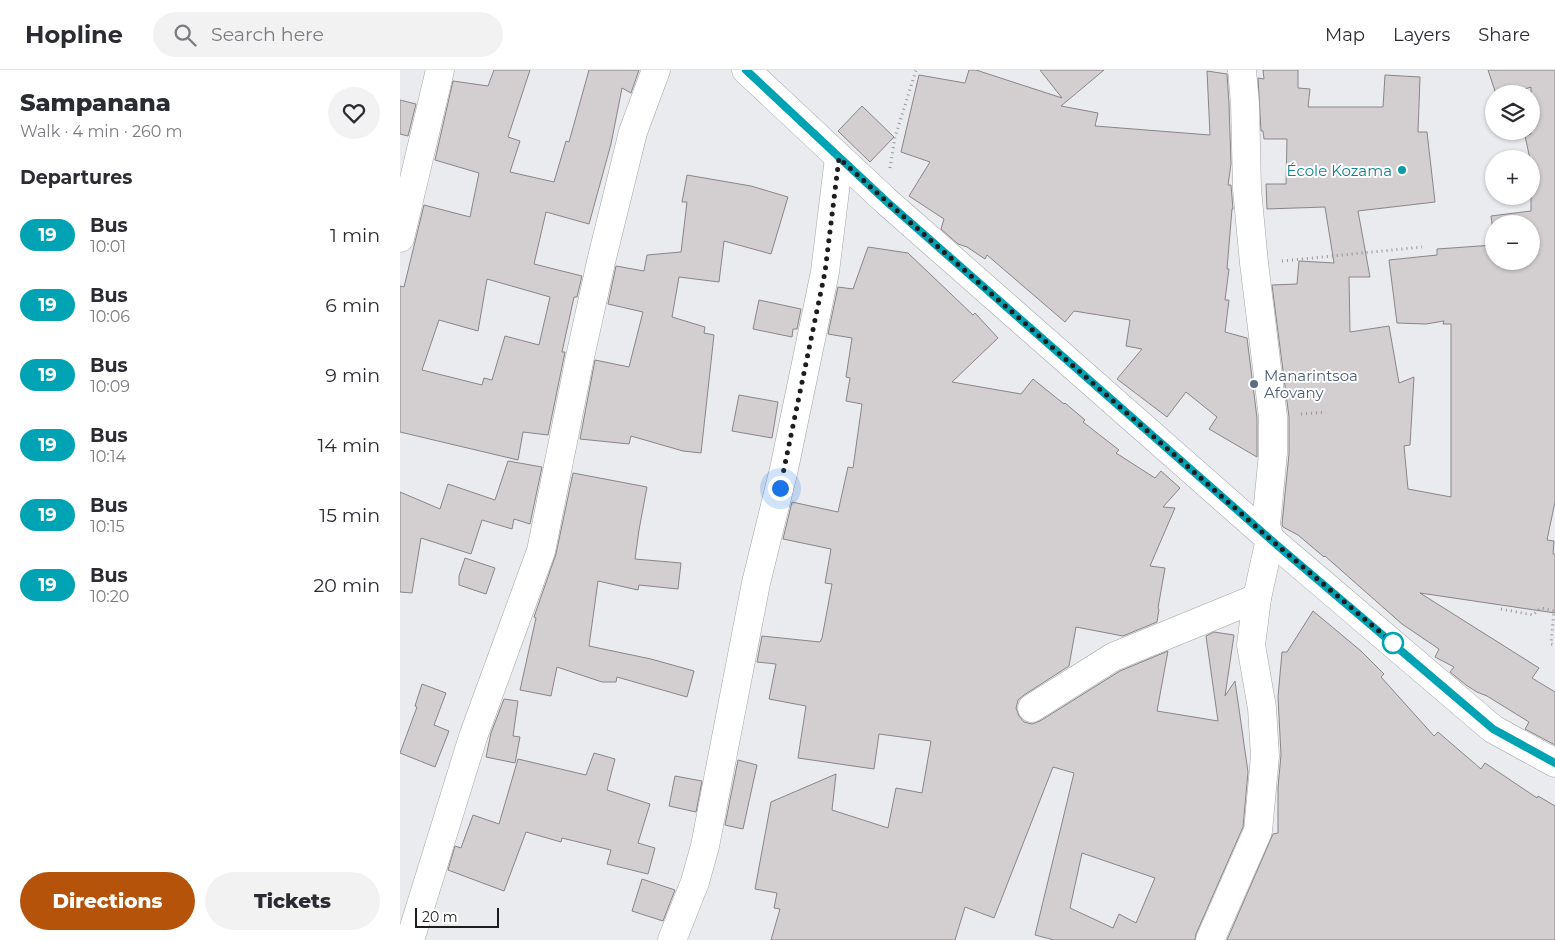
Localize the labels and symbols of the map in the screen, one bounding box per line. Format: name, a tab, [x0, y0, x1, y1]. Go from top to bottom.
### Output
place label: École Kozama	[1286, 161, 1392, 180]
marker: École Kozama	[1396, 164, 1408, 176]
place label: Manarintsoa Afovany	[1264, 366, 1358, 402]
marker: Manarintsoa Afovany	[1248, 378, 1260, 390]
your location	[768, 476, 793, 501]
unlabelled marker	[1382, 632, 1404, 654]
scale bar	[415, 905, 499, 928]

